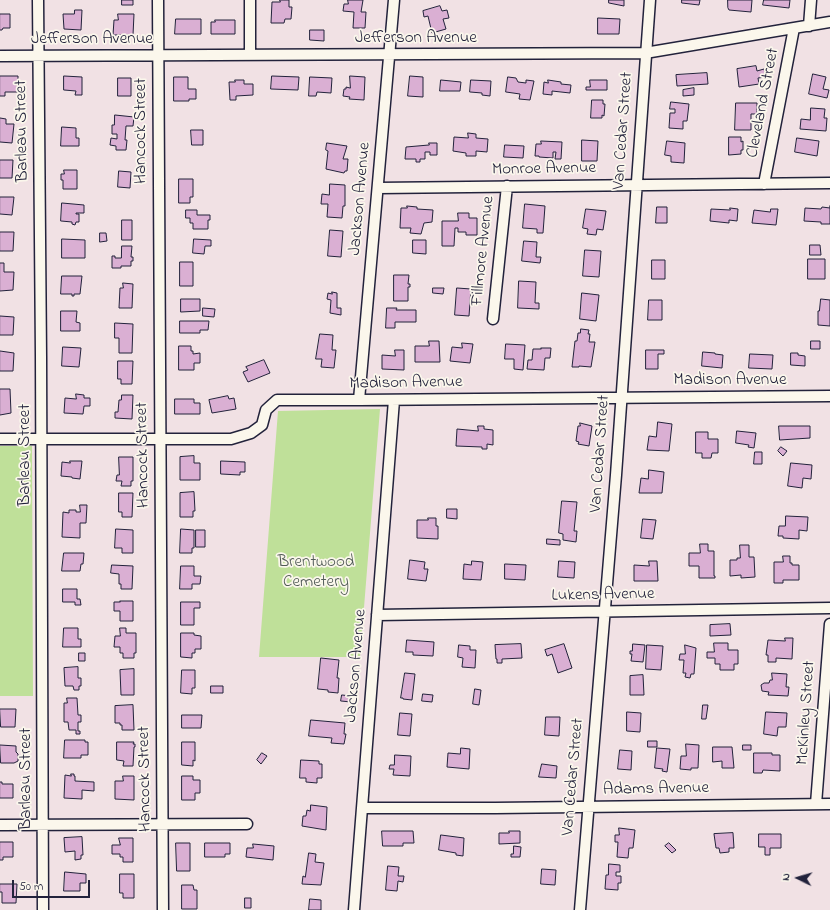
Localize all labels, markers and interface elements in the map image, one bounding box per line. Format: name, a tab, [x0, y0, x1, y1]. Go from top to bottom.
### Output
street label: Jefferson Avenue	[355, 29, 477, 49]
street label: Jefferson Avenue	[31, 30, 153, 50]
street label: Cleveland Street	[743, 46, 785, 160]
street label: Van Cedar Street	[610, 72, 638, 190]
street label: Hancock Street	[132, 78, 152, 184]
street label: Barleau Street	[12, 80, 34, 182]
street label: Jackson Avenue	[346, 142, 376, 256]
street label: Monroe Avenue	[492, 159, 596, 181]
street label: Fillmore Avenue	[468, 195, 500, 307]
street label: Madison Avenue	[673, 371, 787, 391]
street label: Madison Avenue	[349, 373, 463, 395]
street label: Van Cedar Street	[587, 395, 615, 513]
street label: Hancock Street	[133, 402, 155, 508]
street label: Barleau Street	[16, 404, 36, 506]
park label: Brentwood Cemetery	[278, 553, 354, 593]
street label: Lukens Avenue	[551, 585, 655, 607]
street label: Jackson Avenue	[342, 609, 372, 723]
street label: McKinley Street	[793, 660, 821, 766]
street label: Van Cedar Street	[559, 717, 589, 837]
street label: Hancock Street	[135, 726, 157, 832]
street label: Barleau Street	[17, 728, 37, 830]
street label: Adams Avenue	[603, 779, 709, 801]
north arrow	[778, 858, 818, 898]
scale bar	[14, 872, 92, 898]
text: N	[778, 873, 794, 881]
text: 50 m	[19, 878, 43, 896]

